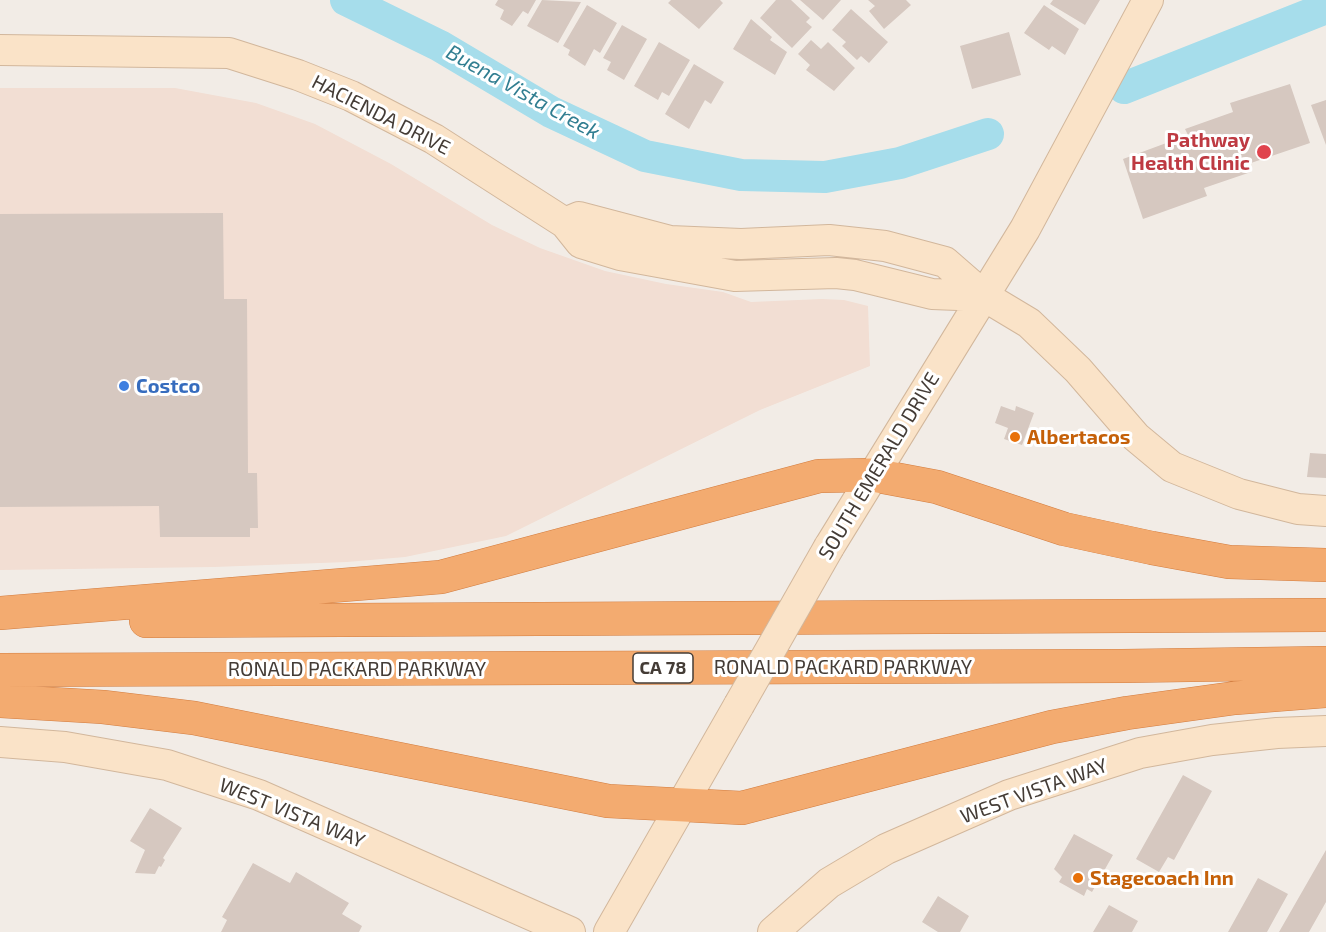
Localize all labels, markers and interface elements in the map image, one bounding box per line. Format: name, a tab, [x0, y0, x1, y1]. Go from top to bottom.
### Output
water label: Buena Vista Creek	[442, 39, 604, 145]
street label: HACIENDA DRIVE	[308, 70, 454, 160]
place label: Pathway Health Clinic	[1131, 128, 1250, 175]
marker: Pathway Health Clinic	[1255, 143, 1273, 161]
street label: SOUTH EMERALD DRIVE	[814, 368, 944, 564]
place label: Costco	[136, 374, 200, 398]
marker: Costco	[117, 379, 131, 393]
place label: Albertacos	[1027, 425, 1130, 449]
marker: Albertacos	[1008, 430, 1022, 444]
road number: CA 78	[633, 653, 693, 683]
street label: RONALD PACKARD PARKWAY	[714, 655, 972, 679]
street label: RONALD PACKARD PARKWAY	[228, 657, 486, 681]
street label: WEST VISTA WAY	[957, 753, 1111, 829]
street label: WEST VISTA WAY	[216, 773, 368, 853]
place label: Stagecoach Inn	[1090, 866, 1234, 890]
marker: Stagecoach Inn	[1071, 871, 1085, 885]

